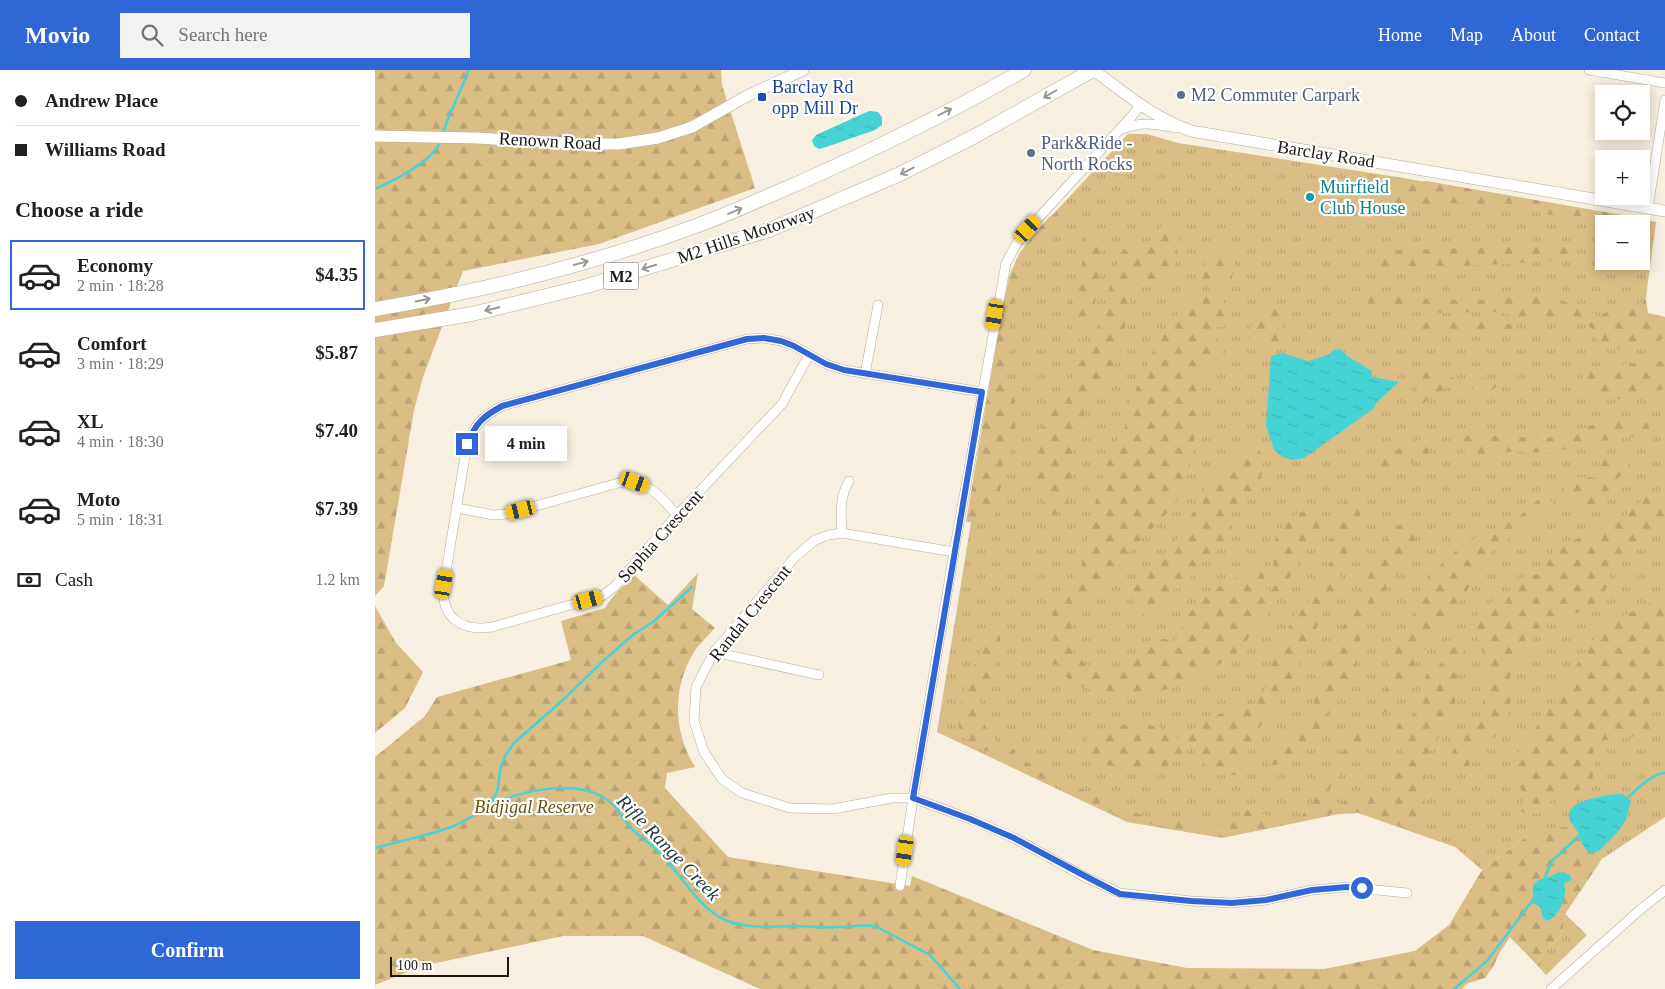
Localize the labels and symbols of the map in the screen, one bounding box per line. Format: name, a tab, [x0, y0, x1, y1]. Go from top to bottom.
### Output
place label: Barclay Rd opp Mill Dr	[772, 77, 858, 118]
place label: M2 Commuter Carpark	[1191, 85, 1360, 105]
one-way arrow	[1043, 89, 1058, 99]
marker: M2 Commuter Carpark	[1175, 89, 1187, 101]
marker: Barclay Rd opp Mill Dr	[756, 91, 768, 103]
one-way arrow	[938, 107, 953, 117]
street label: Renown Road	[498, 128, 602, 154]
place label: Park&Ride - North Rocks	[1041, 133, 1133, 174]
street label: Barclay Road	[1276, 136, 1376, 172]
marker: Park&Ride - North Rocks	[1025, 147, 1037, 159]
one-way arrow	[900, 167, 915, 176]
place label: Muirfield Club House	[1320, 177, 1406, 218]
marker: Muirfield Club House	[1304, 191, 1316, 203]
street label: M2 Hills Motorway	[675, 202, 817, 268]
one-way arrow	[727, 205, 742, 215]
car	[1012, 213, 1043, 245]
one-way arrow	[573, 258, 589, 267]
road number: M2	[603, 262, 639, 290]
one-way arrow	[641, 263, 657, 273]
one-way arrow	[415, 295, 431, 305]
car	[985, 299, 1004, 331]
one-way arrow	[484, 305, 500, 314]
callout: 4 min	[485, 426, 567, 462]
route end	[456, 433, 478, 455]
car	[618, 470, 651, 494]
street label: Sophia Crescent	[613, 486, 707, 586]
car	[504, 499, 537, 521]
street label: Randal Crescent	[705, 561, 795, 665]
car	[434, 568, 453, 600]
car	[571, 589, 604, 611]
water label: Rifle Range Creek	[612, 789, 725, 905]
park label: Bidjigal Reserve	[474, 797, 594, 817]
car	[895, 835, 914, 867]
route start	[1351, 877, 1373, 899]
scale bar	[390, 954, 509, 977]

